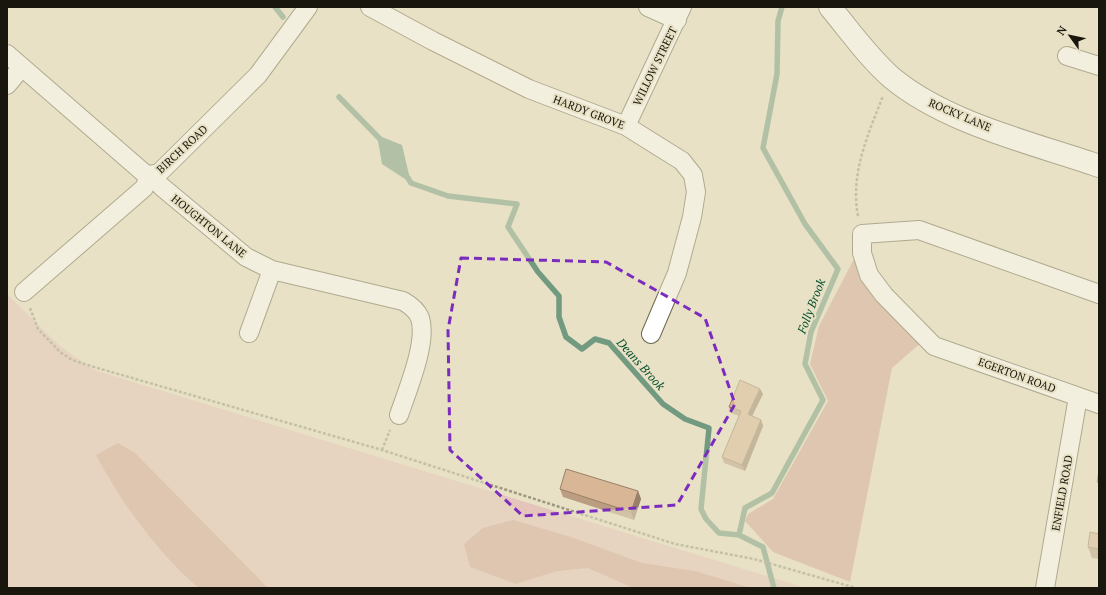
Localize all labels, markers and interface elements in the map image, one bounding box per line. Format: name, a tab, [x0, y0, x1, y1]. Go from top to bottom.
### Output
north arrow	[1050, 16, 1090, 56]
text: N	[1053, 23, 1070, 38]
street label: WILLOW STREET	[630, 24, 680, 108]
street label: HARDY GROVE	[551, 92, 627, 132]
street label: ROCKY LANE	[927, 96, 993, 134]
street label: BIRCH ROAD	[154, 122, 211, 176]
street label: HOUGHTON LANE	[169, 191, 249, 261]
water label: Folly Brook	[793, 276, 828, 336]
water label: Deans Brook	[613, 334, 668, 393]
street label: EGERTON ROAD	[976, 354, 1058, 396]
street label: ENFIELD ROAD	[1048, 454, 1076, 532]

